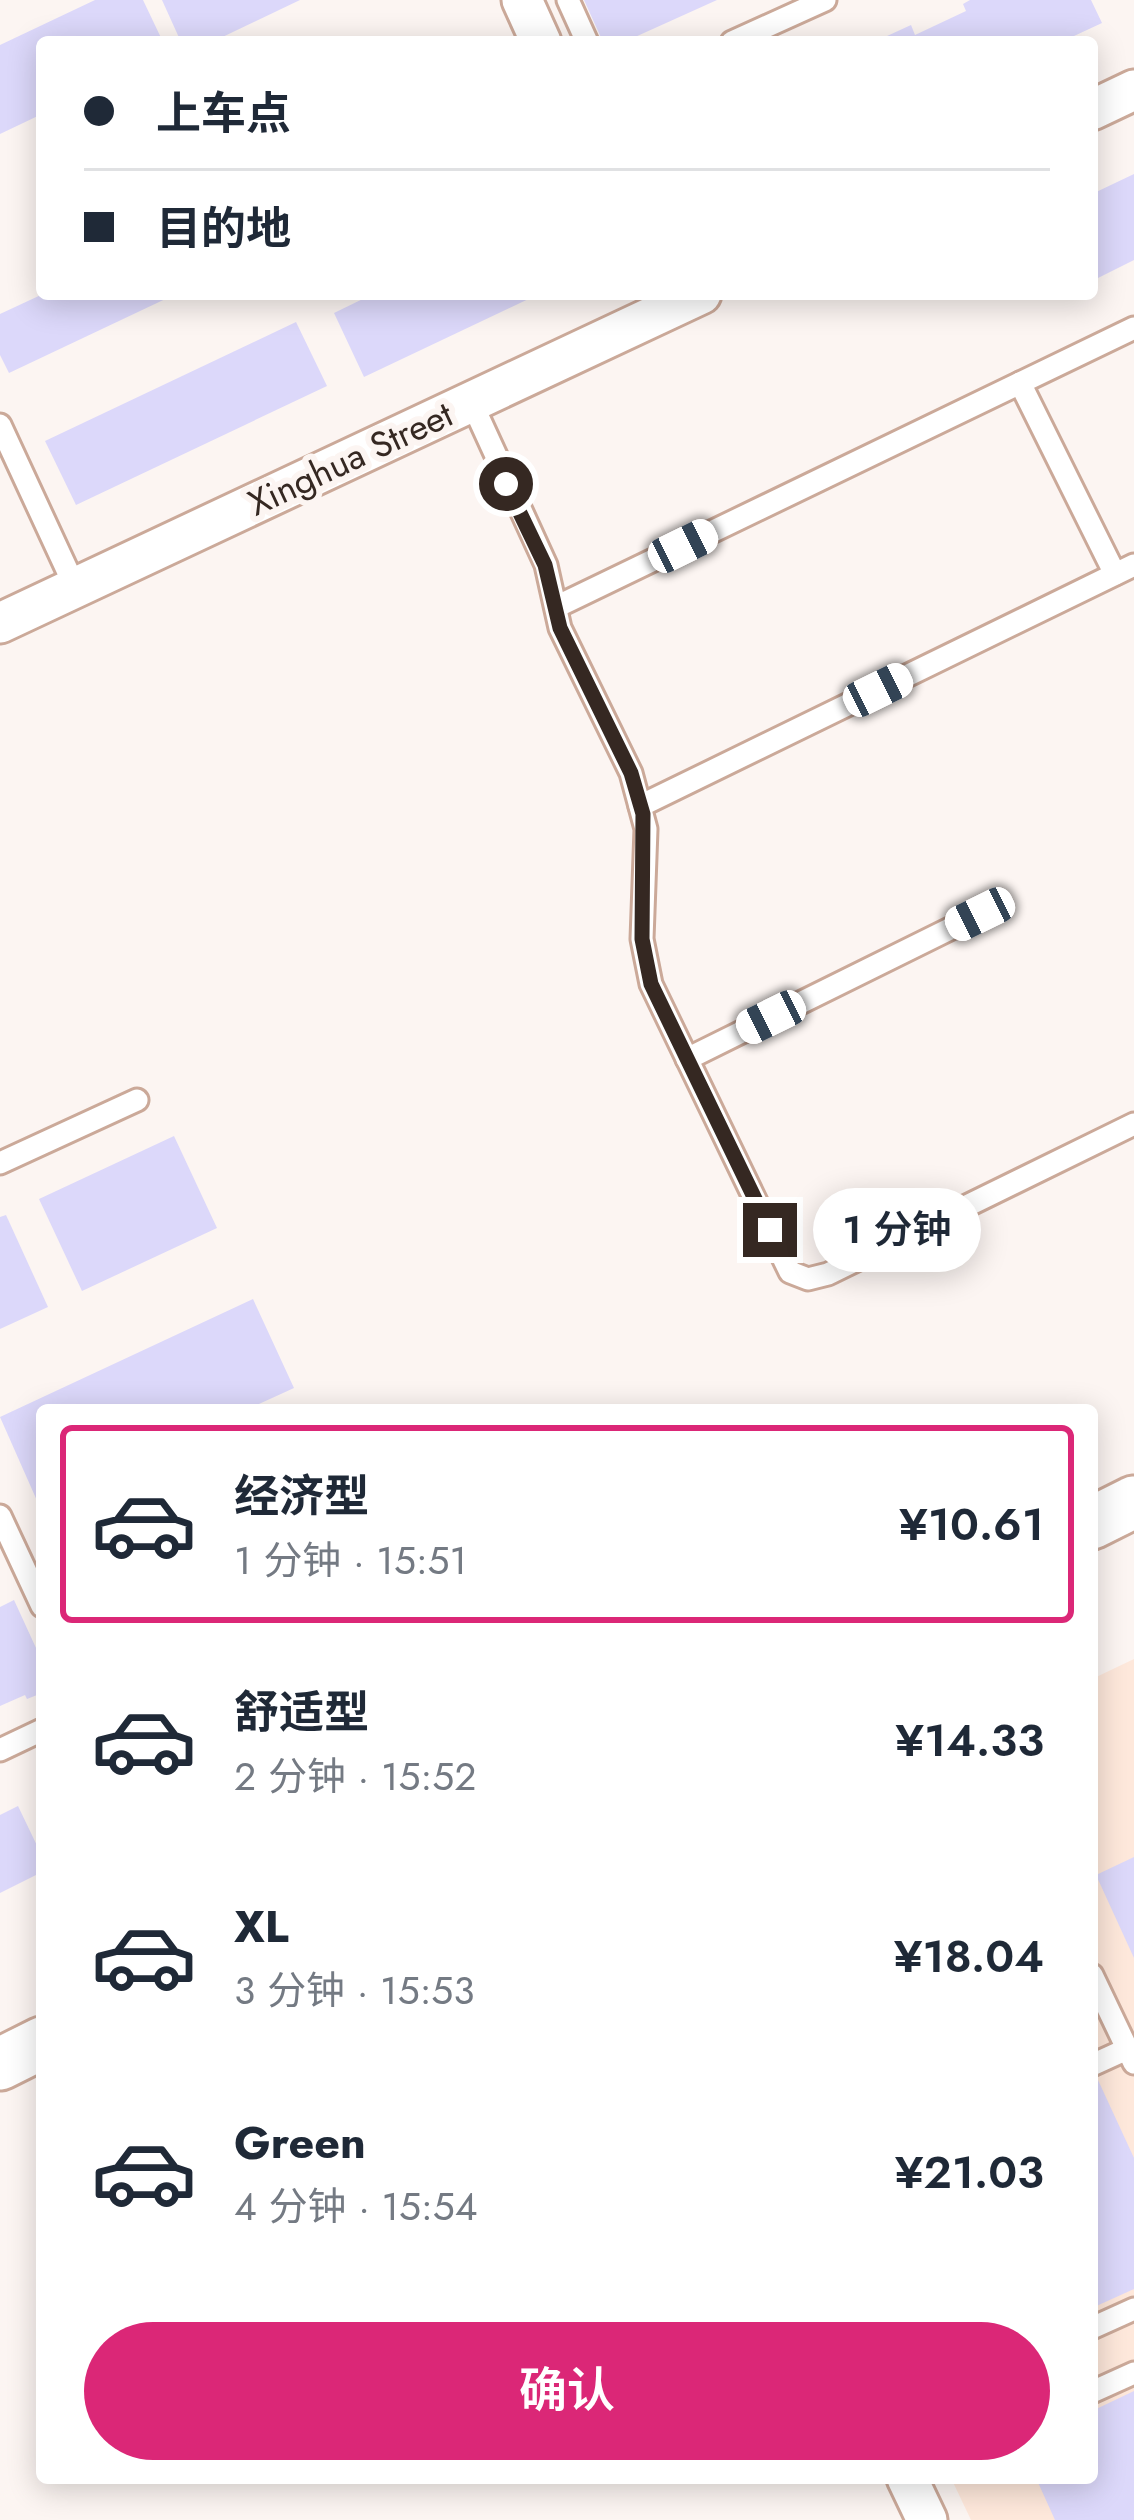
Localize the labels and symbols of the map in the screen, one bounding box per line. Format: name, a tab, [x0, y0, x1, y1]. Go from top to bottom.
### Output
street label: Xinghua Street	[239, 388, 461, 528]
route start	[479, 457, 533, 511]
car	[643, 514, 723, 578]
car	[838, 658, 918, 722]
car	[940, 882, 1020, 946]
car	[731, 985, 811, 1049]
callout: 1 分钟	[812, 1188, 980, 1272]
route end	[743, 1203, 797, 1257]

